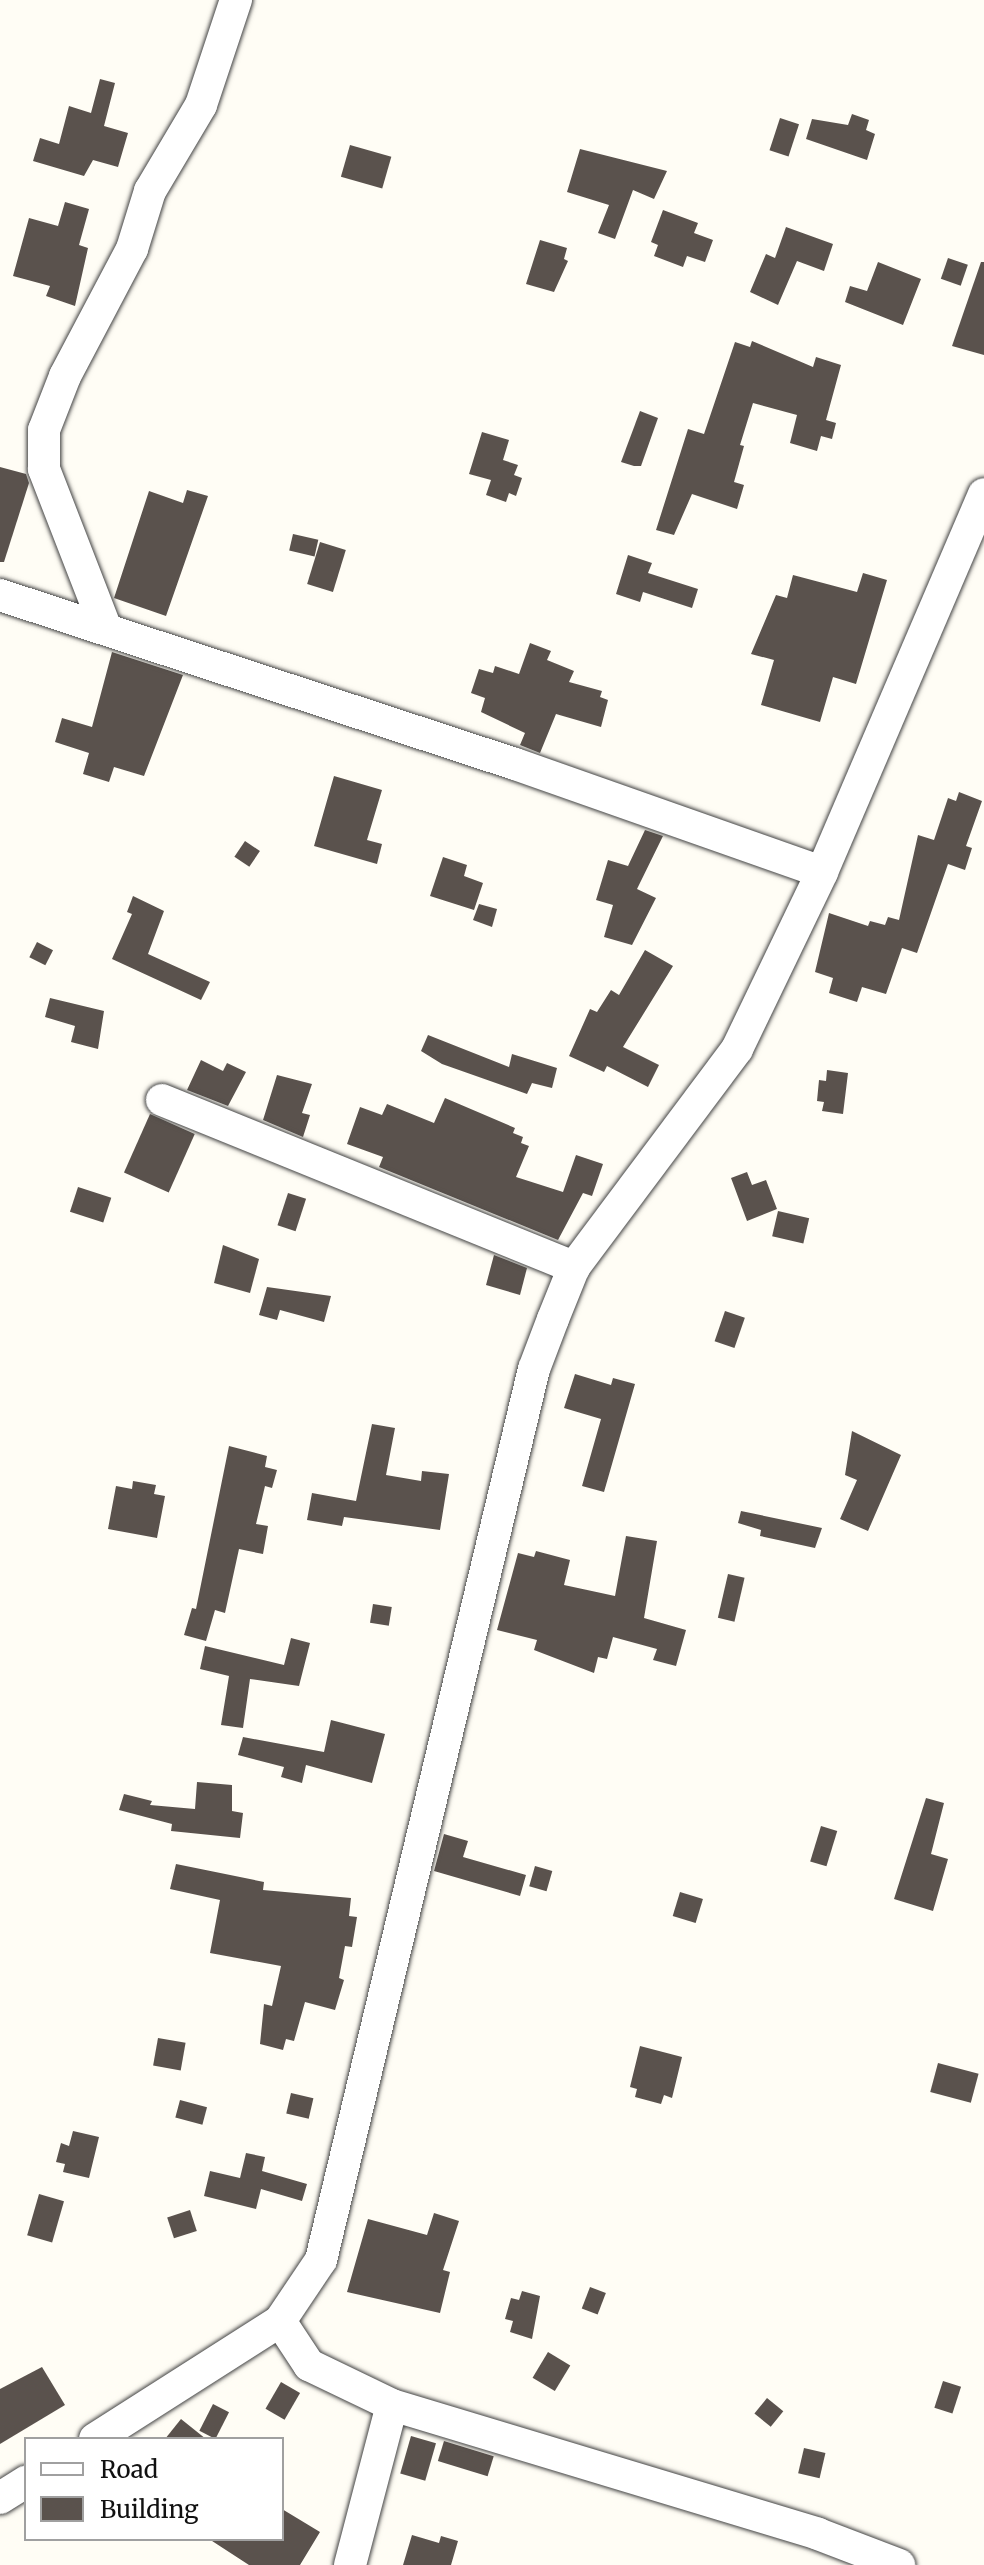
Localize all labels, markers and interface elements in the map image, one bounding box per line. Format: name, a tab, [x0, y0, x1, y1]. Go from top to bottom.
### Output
legend	[24, 2437, 284, 2541]
text: Road	[100, 2454, 158, 2485]
text: Building	[100, 2494, 199, 2525]

